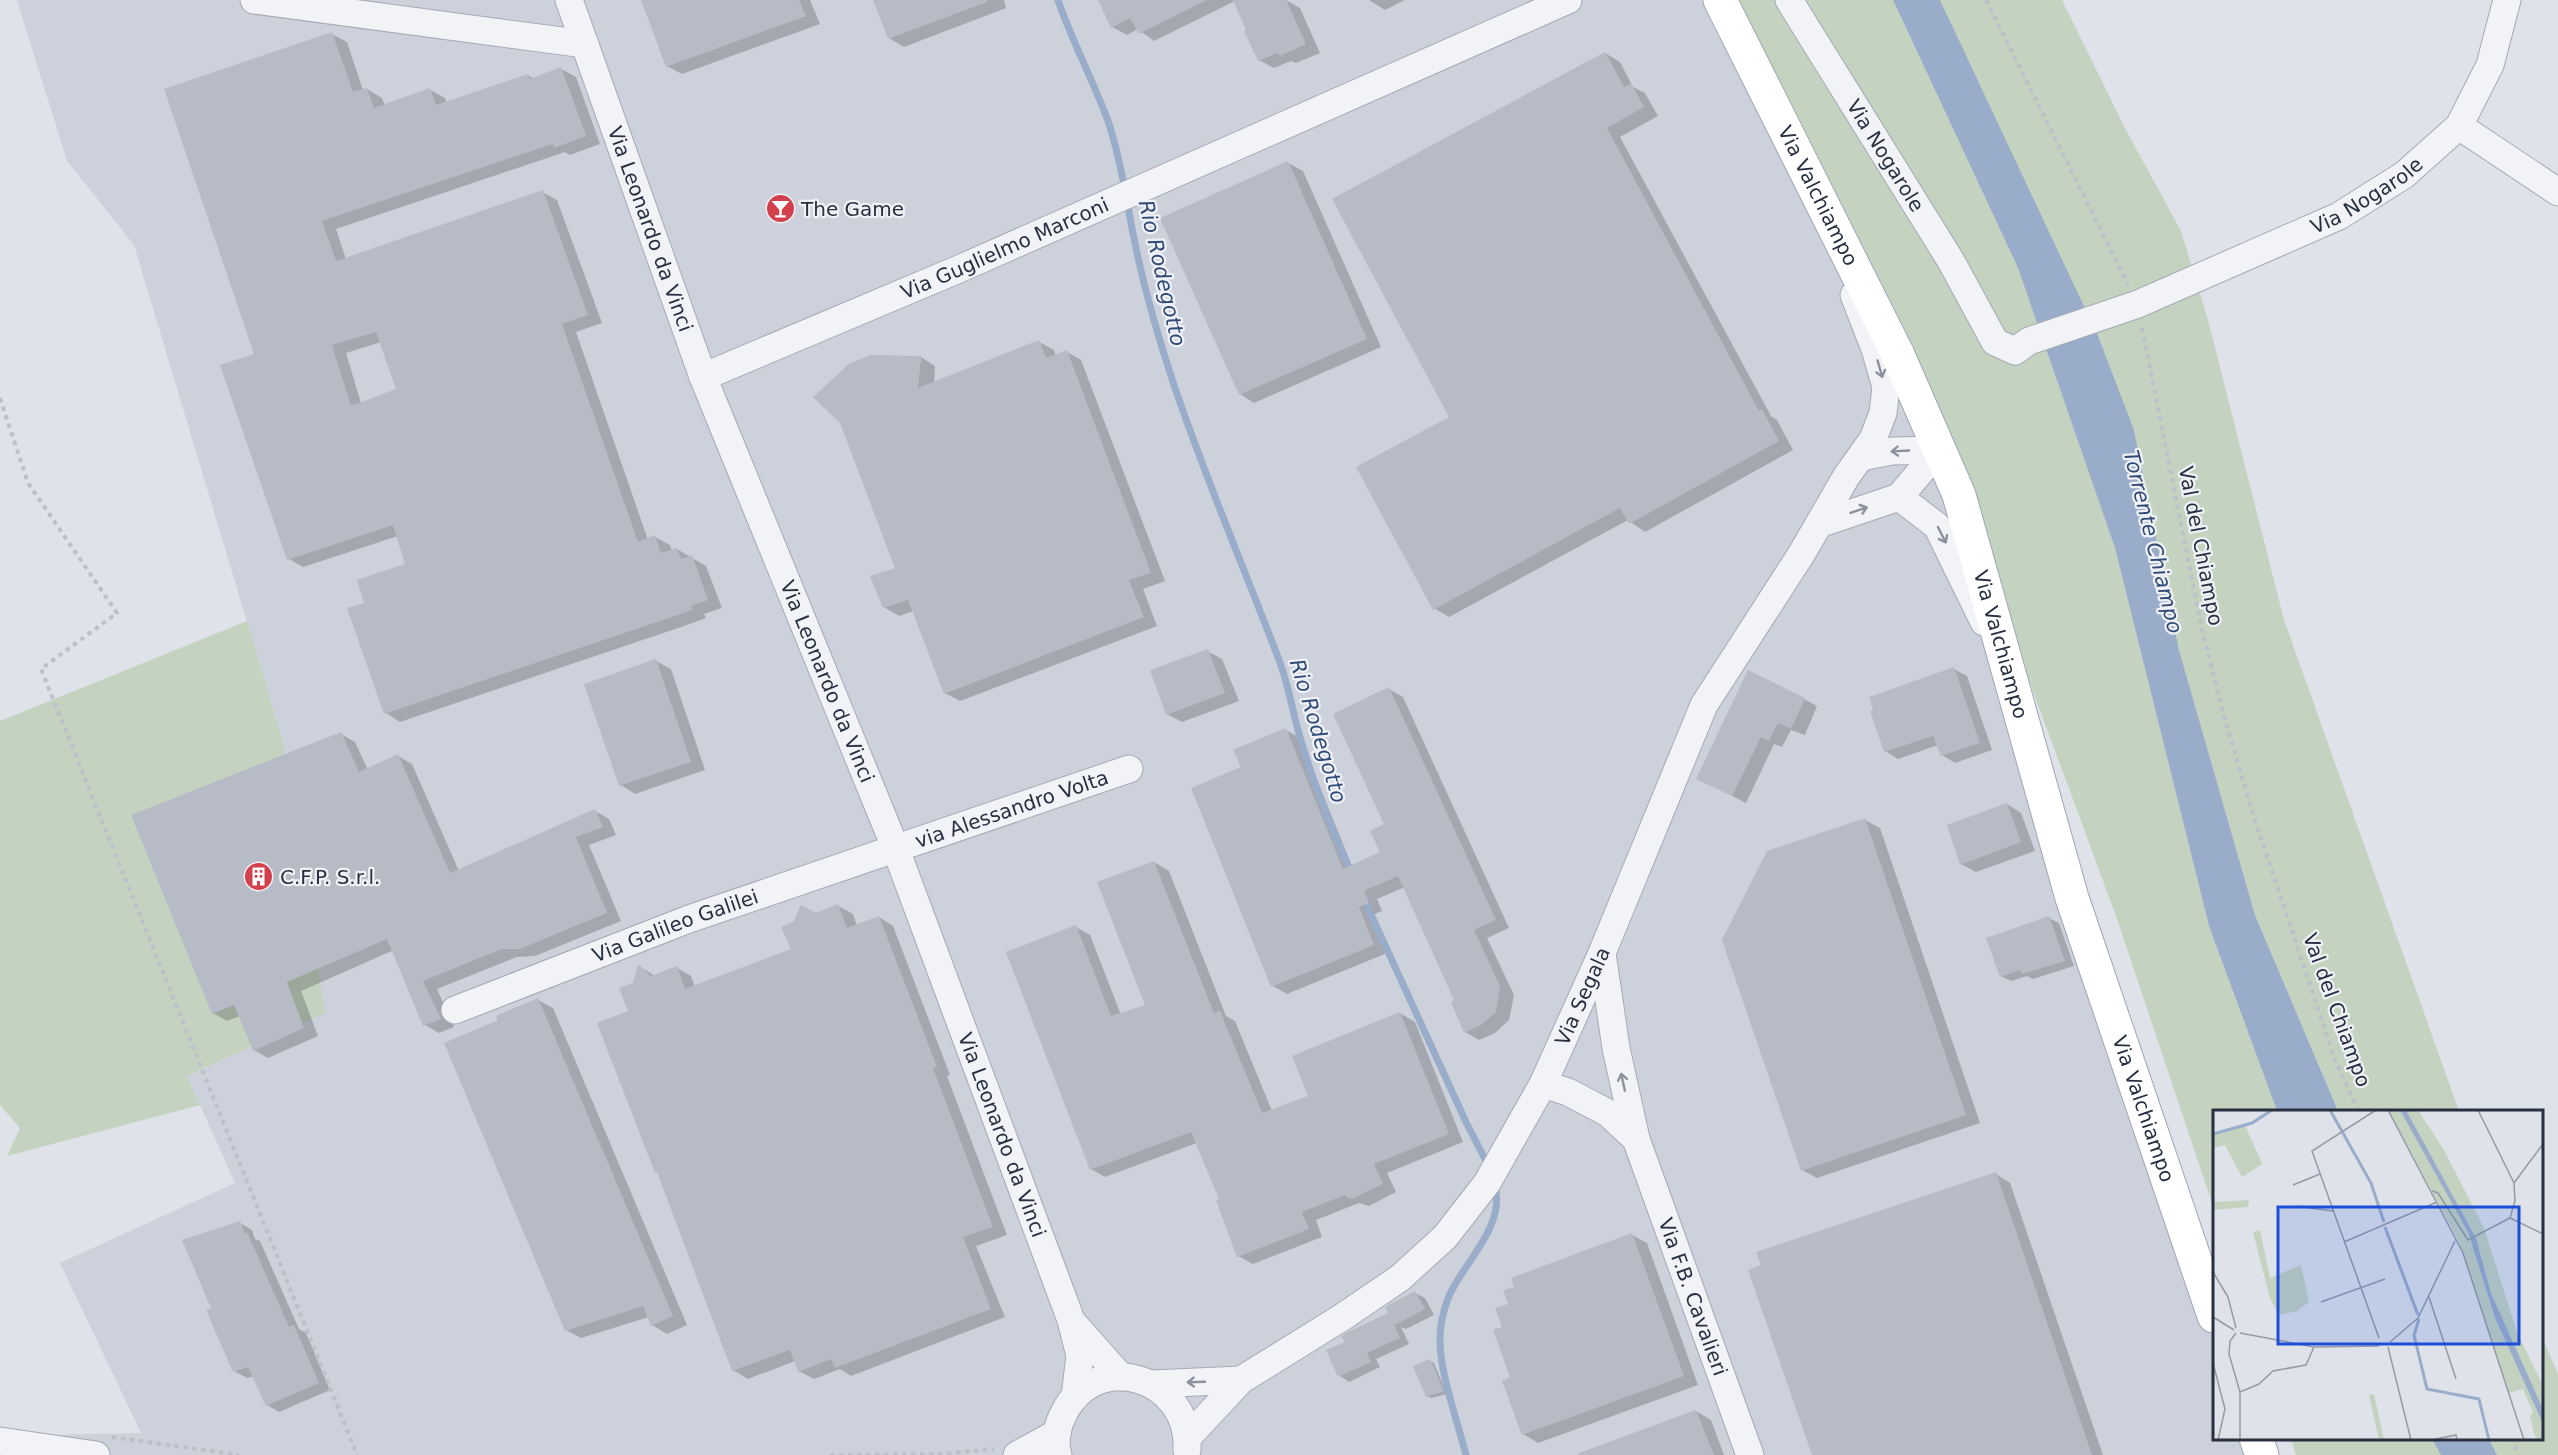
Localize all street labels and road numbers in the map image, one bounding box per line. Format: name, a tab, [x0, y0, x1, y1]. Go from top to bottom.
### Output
street label: Via Nogarole	[1842, 95, 1929, 216]
street label: Via Valchiampo	[1773, 122, 1863, 270]
street label: Via Leonardo da Vinci	[603, 123, 698, 335]
street label: Via Nogarole	[2307, 152, 2428, 239]
street label: Via Guglielmo Marconi	[897, 192, 1112, 304]
street label: Val del Chiampo	[2174, 464, 2228, 628]
street label: Via Valchiampo	[1969, 567, 2033, 721]
street label: Via Leonardo da Vinci	[775, 577, 879, 786]
street label: via Alessandro Volta	[912, 765, 1111, 853]
street label: Via Galileo Galilei	[589, 884, 761, 967]
street label: Val del Chiampo	[2298, 930, 2376, 1090]
street label: Via Segala	[1550, 943, 1615, 1049]
street label: Via Leonardo da Vinci	[953, 1029, 1051, 1240]
street label: Via Valchiampo	[2108, 1032, 2180, 1185]
street label: Via F.B. Cavalieri	[1653, 1215, 1732, 1379]

